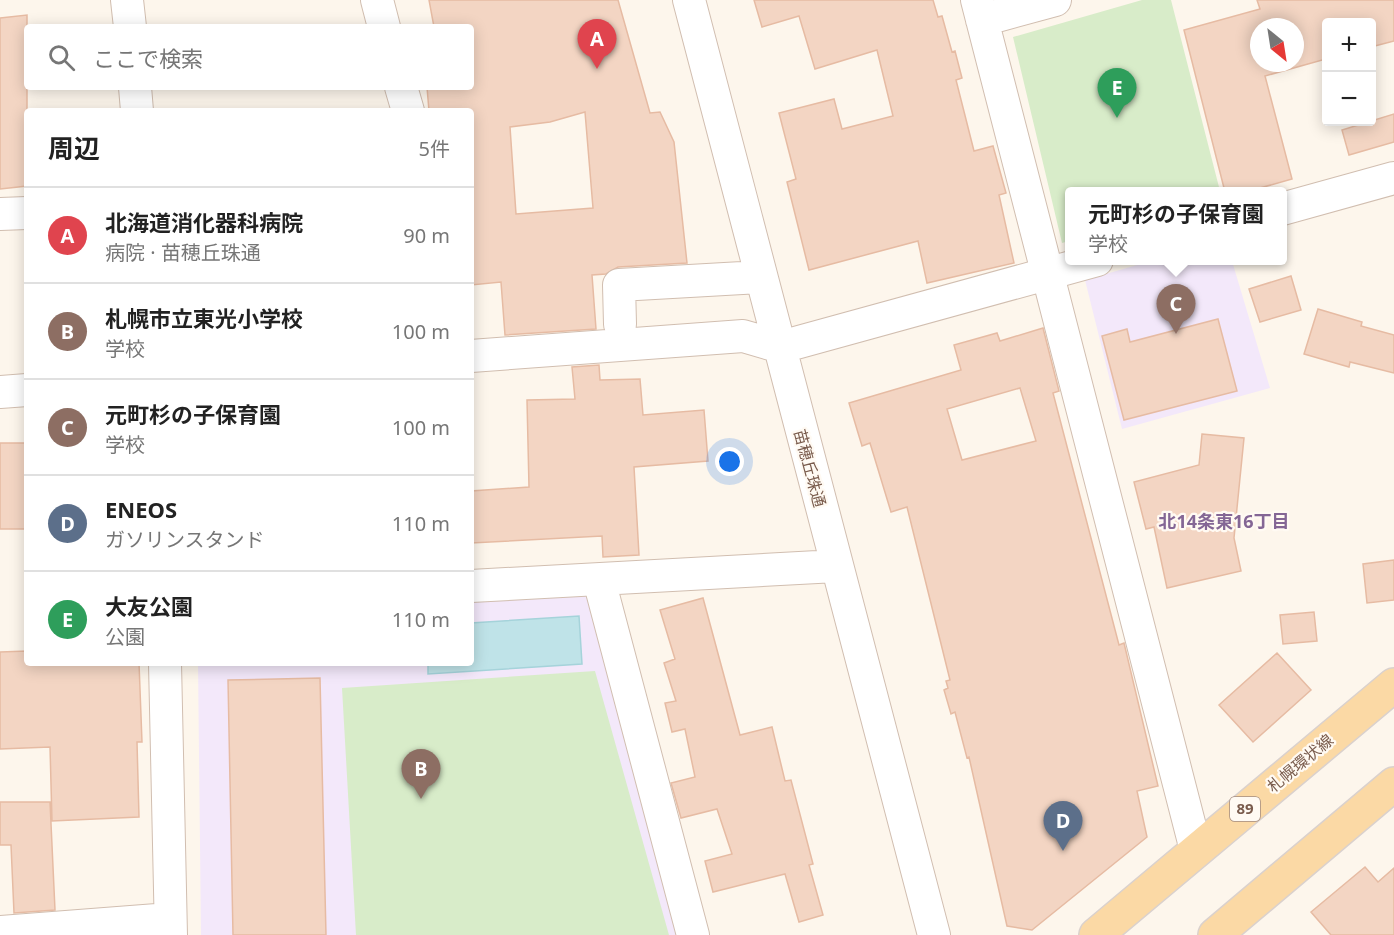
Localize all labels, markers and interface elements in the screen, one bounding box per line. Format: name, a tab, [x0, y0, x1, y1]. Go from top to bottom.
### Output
north arrow	[1250, 18, 1304, 72]
map controls	[1322, 18, 1376, 126]
button: +	[1322, 18, 1376, 72]
pin: A	[578, 20, 616, 69]
search box	[24, 24, 474, 90]
icon: search	[45, 41, 78, 74]
text: ここで検索	[93, 43, 203, 73]
pin: E	[1098, 68, 1136, 118]
button: −	[1322, 72, 1376, 126]
text: 周辺	[48, 130, 100, 166]
text: 5件	[419, 135, 450, 162]
popup	[1065, 187, 1287, 265]
text: 元町杉の子保育園	[1088, 198, 1264, 228]
text: 北海道消化器科病院	[105, 207, 303, 237]
text: A	[61, 222, 74, 249]
text: 90 m	[403, 222, 450, 249]
text: 学校	[1088, 230, 1128, 257]
text: 病院 · 苗穂丘珠通	[105, 239, 261, 266]
pin: C	[1156, 284, 1196, 334]
text: 札幌市立東光小学校	[105, 303, 303, 333]
text: B	[61, 318, 74, 345]
text: 100 m	[392, 318, 450, 345]
text: 学校	[105, 335, 145, 362]
text: 元町杉の子保育園	[105, 399, 281, 429]
text: C	[61, 414, 74, 441]
text: 100 m	[392, 414, 450, 441]
street label: 苗穂丘珠通	[789, 427, 831, 509]
text: 学校	[105, 431, 145, 458]
your location	[715, 447, 744, 476]
text: ENEOS	[105, 494, 177, 524]
district label: 北14条東16丁目	[1158, 509, 1290, 533]
text: D	[60, 510, 75, 537]
text: 110 m	[392, 510, 450, 537]
text: ガソリンスタンド	[105, 526, 265, 553]
text: 大友公園	[105, 591, 193, 621]
text: E	[62, 606, 73, 633]
text: 110 m	[392, 606, 450, 633]
text: 公園	[105, 623, 145, 650]
street label: 札幌環状線	[1262, 729, 1338, 797]
pin: B	[402, 750, 440, 799]
road number: 89	[1230, 797, 1260, 821]
pin: D	[1044, 802, 1082, 851]

